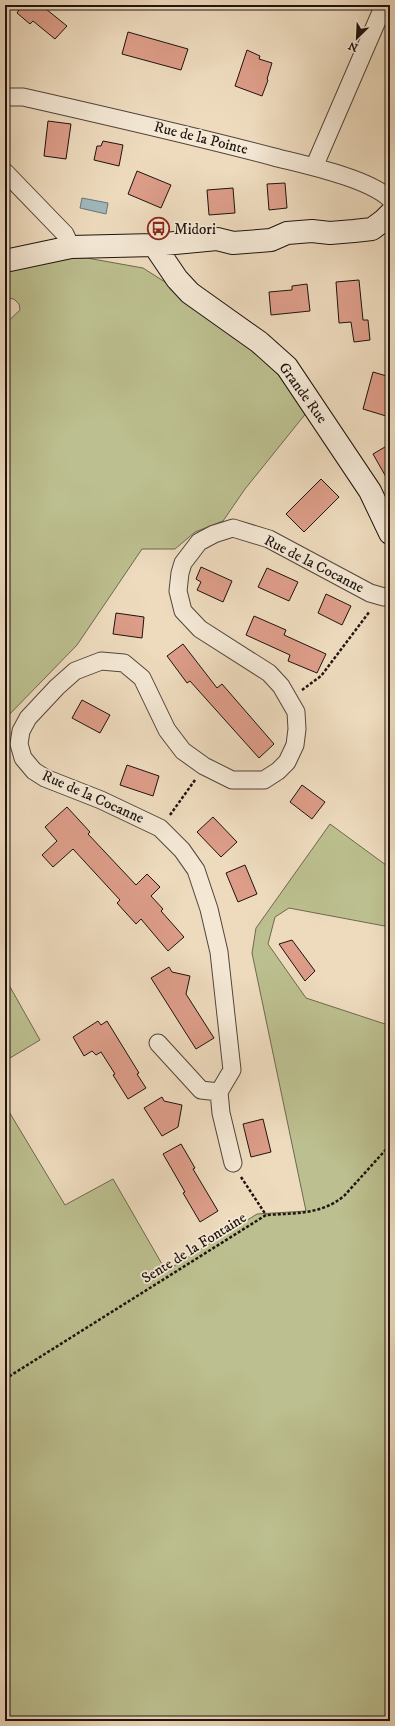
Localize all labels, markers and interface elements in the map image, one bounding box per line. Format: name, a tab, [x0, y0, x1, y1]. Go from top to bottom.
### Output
north arrow	[337, 18, 377, 58]
text: N	[346, 38, 360, 54]
street label: Rue de la Pointe	[152, 117, 250, 159]
bus stop icon: Midori	[146, 216, 172, 242]
place label: Midori	[174, 220, 216, 239]
street label: Grande Rue	[275, 359, 331, 427]
street label: Rue de la Cocanne	[261, 531, 367, 597]
street label: Rue de la Cocanne	[39, 766, 147, 828]
street label: Sente de la Fontaine	[138, 1208, 250, 1288]

